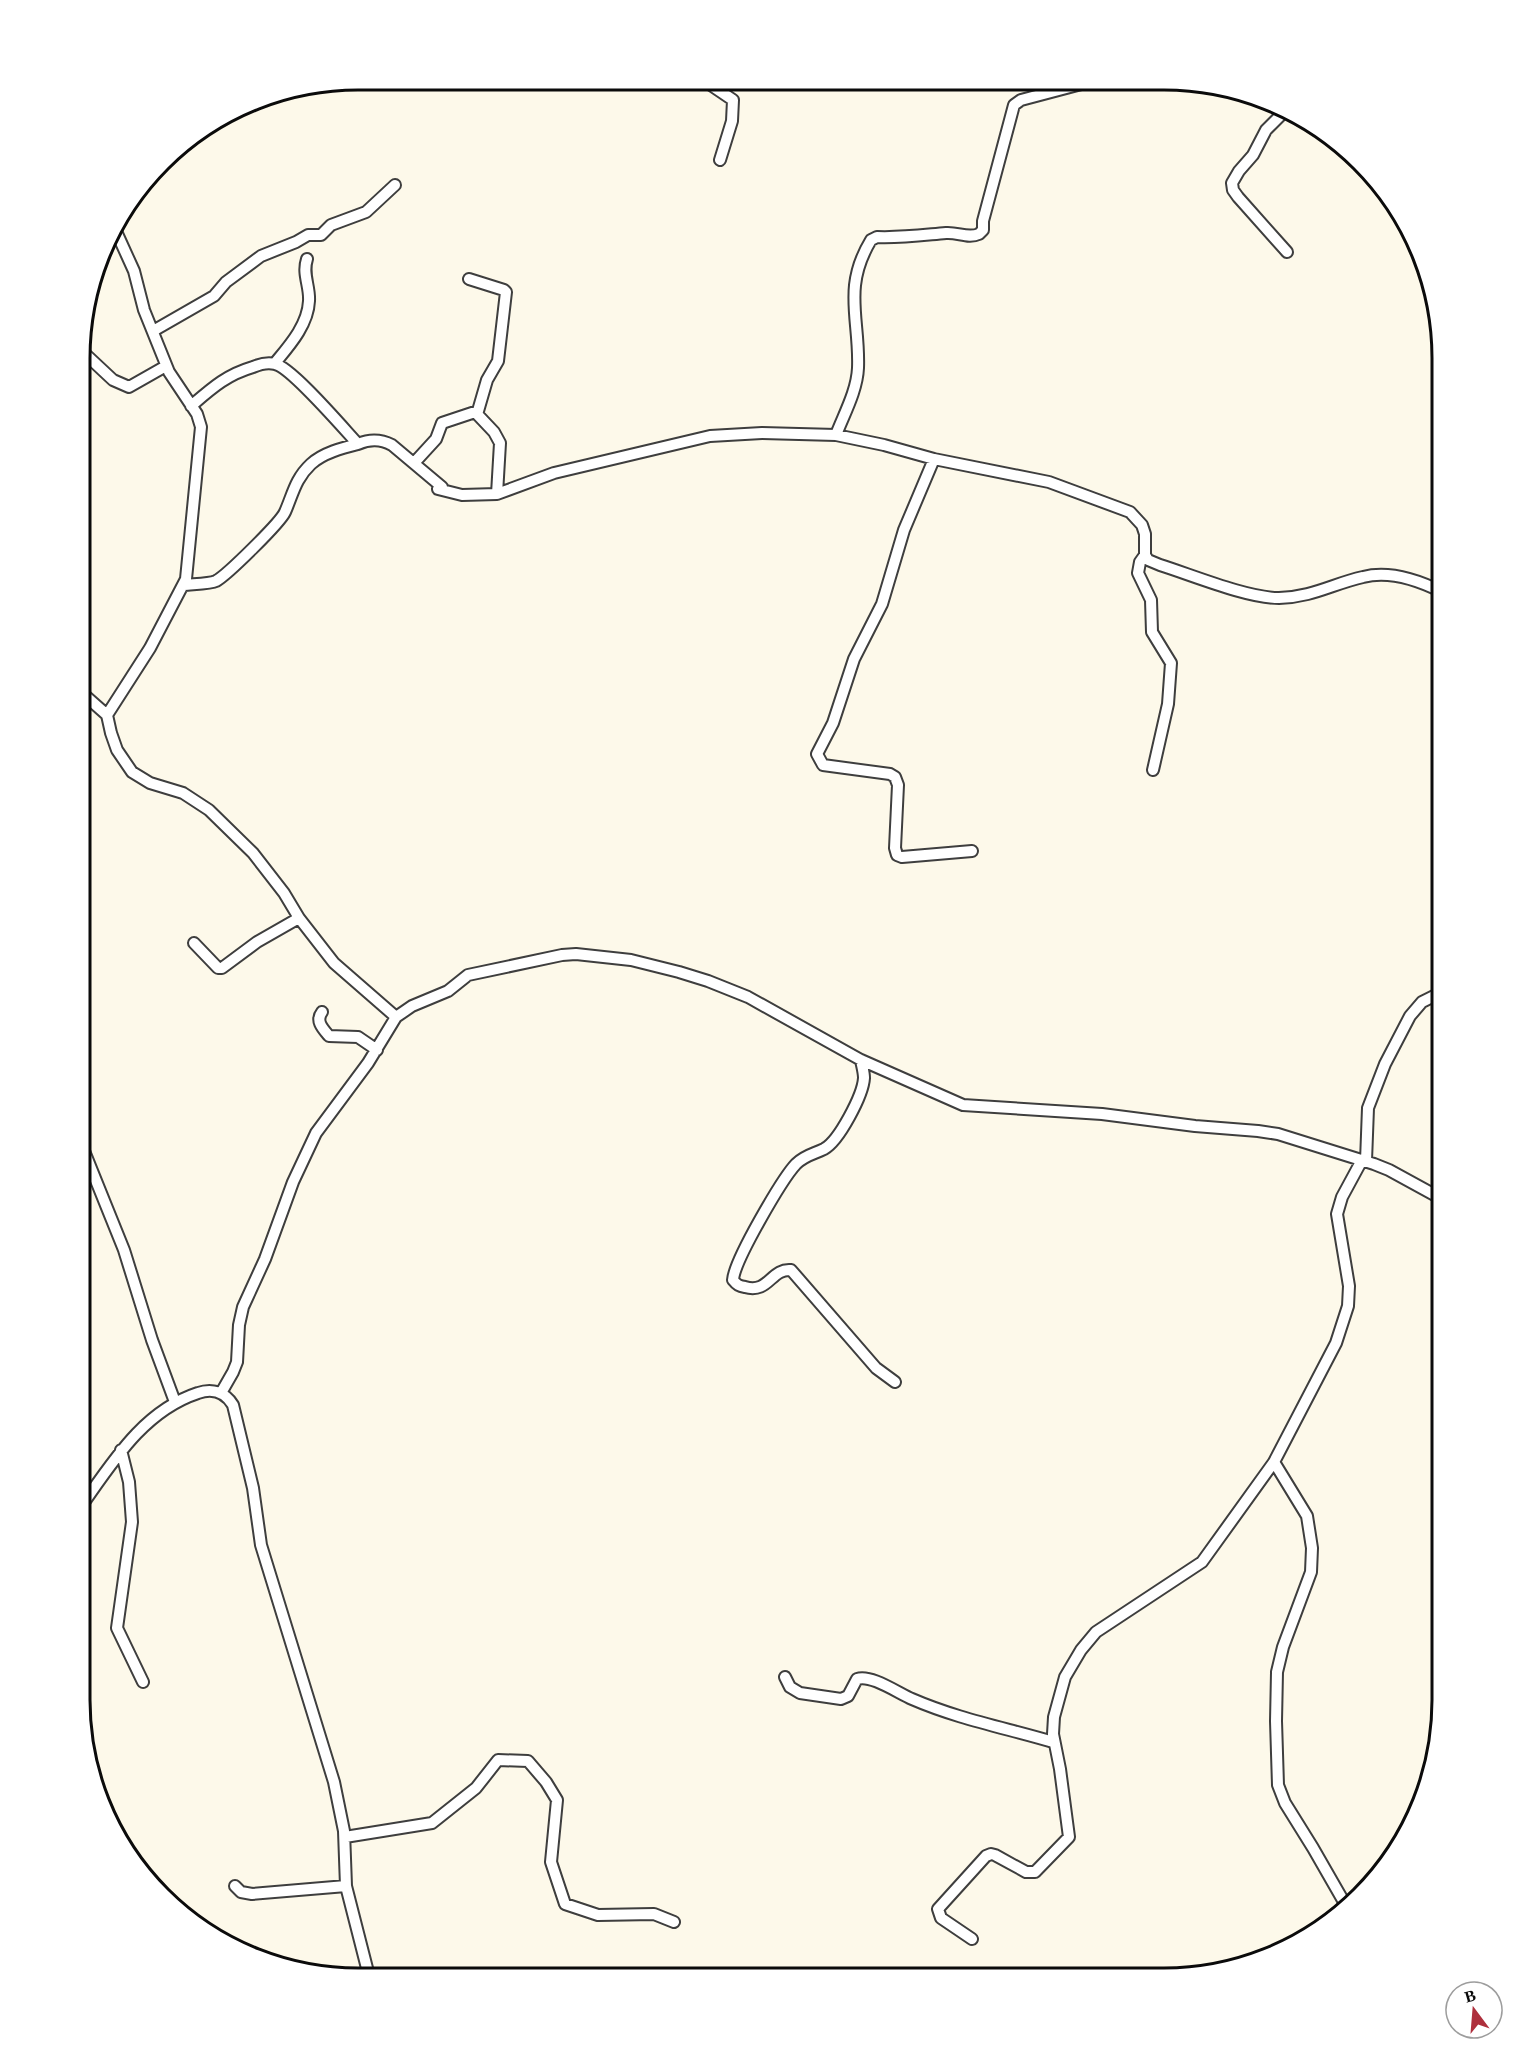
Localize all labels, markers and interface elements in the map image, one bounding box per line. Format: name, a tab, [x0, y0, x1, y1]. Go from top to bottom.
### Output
north arrow	[1444, 1980, 1504, 2040]
text: B	[1463, 1986, 1478, 2006]

